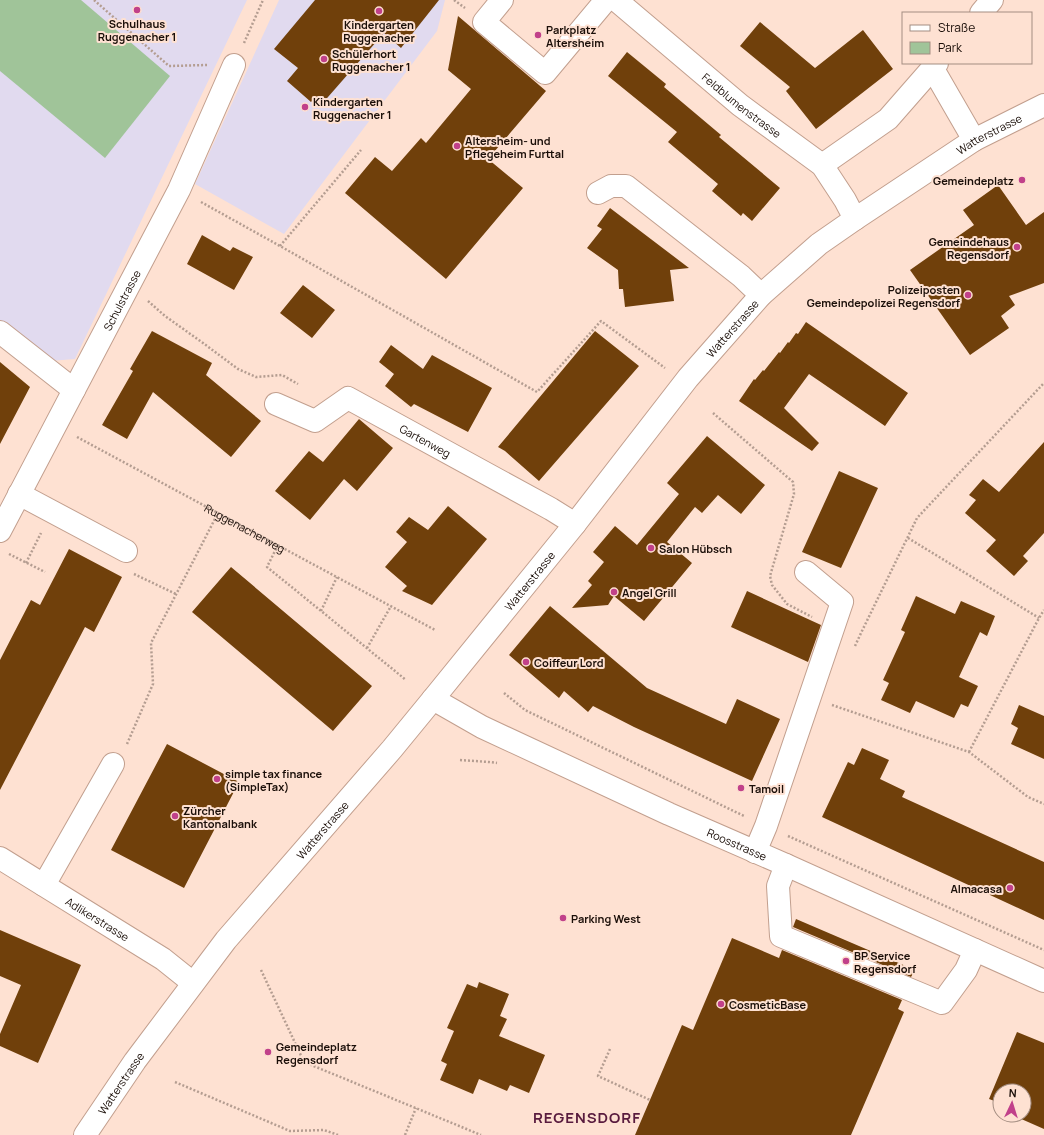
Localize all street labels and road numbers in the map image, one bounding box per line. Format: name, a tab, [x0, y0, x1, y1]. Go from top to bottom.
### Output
street label: Feldblumenstrasse	[699, 69, 785, 141]
street label: Watterstrasse	[953, 110, 1025, 157]
street label: Schulstrasse	[99, 266, 144, 333]
street label: Watterstrasse	[702, 295, 762, 360]
street label: Gartenweg	[397, 420, 454, 460]
street label: Ruggenacherweg	[202, 500, 288, 556]
street label: Watterstrasse	[501, 547, 558, 613]
street label: Watterstrasse	[293, 797, 352, 862]
street label: Roosstrasse	[705, 824, 770, 864]
street label: Adlikerstrasse	[63, 893, 133, 944]
street label: Watterstrasse	[94, 1048, 147, 1117]

